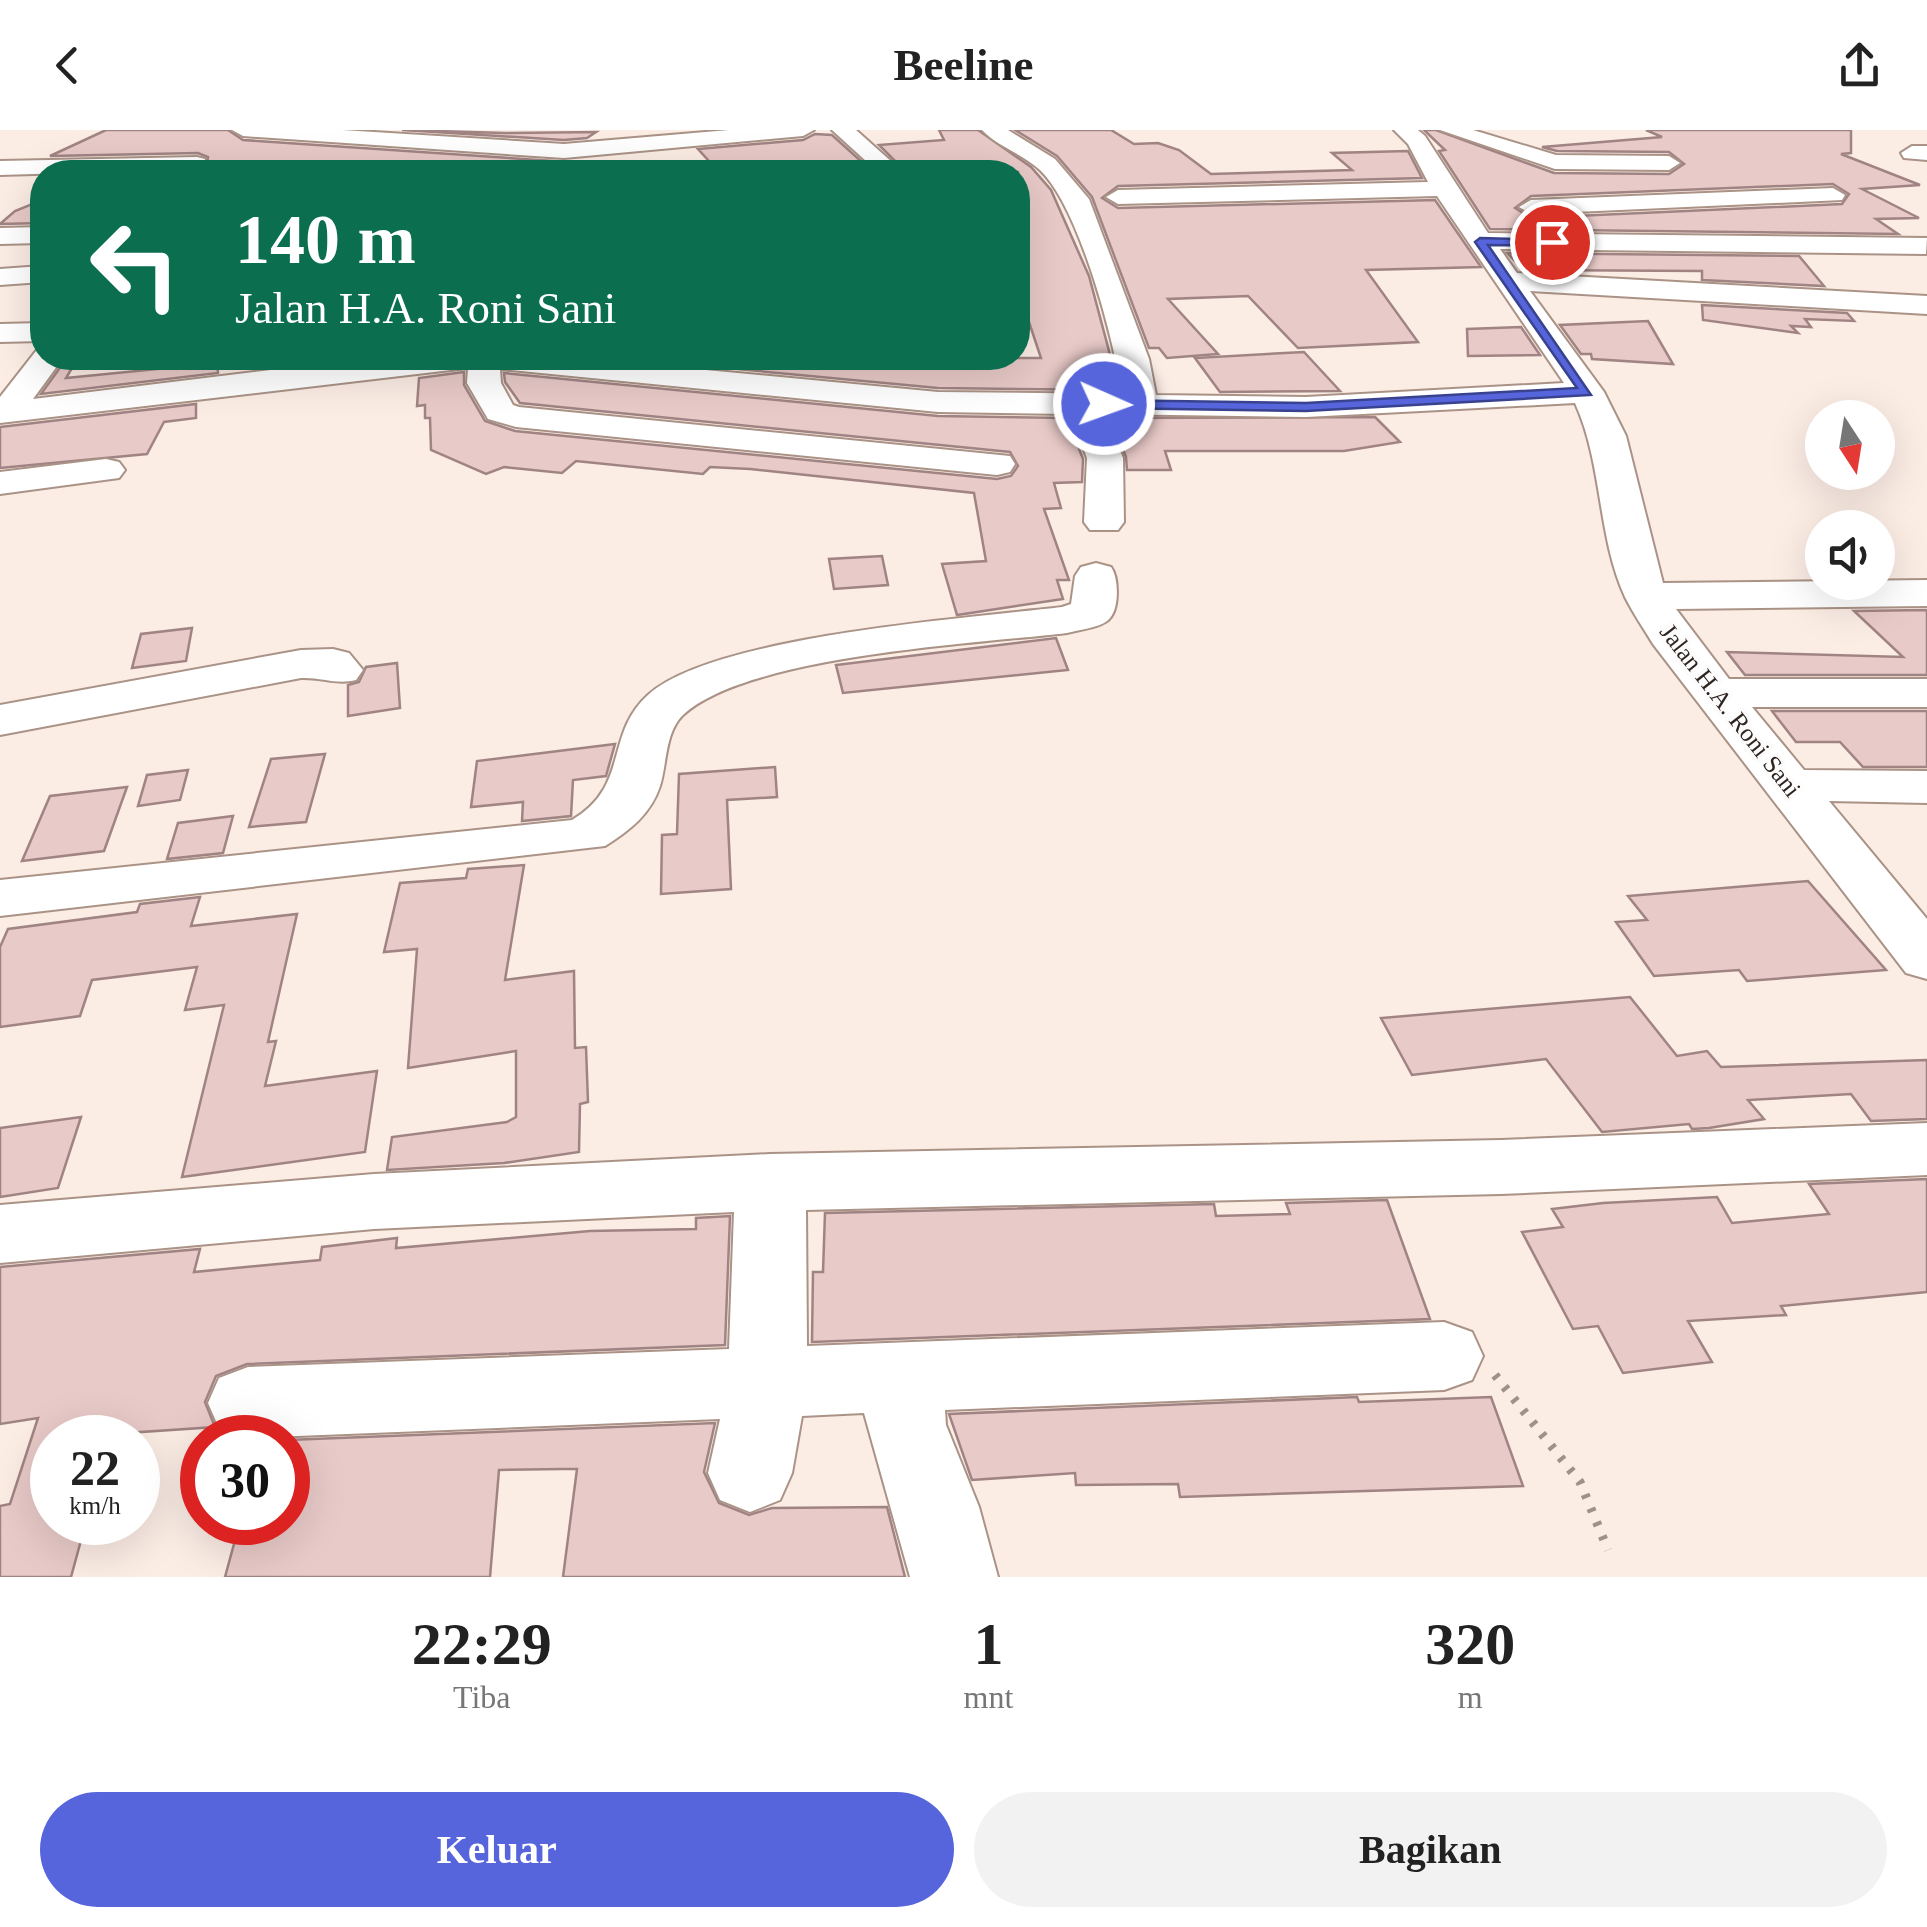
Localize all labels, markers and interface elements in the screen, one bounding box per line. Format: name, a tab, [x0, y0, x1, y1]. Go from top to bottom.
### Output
icon: back	[40, 38, 95, 93]
icon: share	[1832, 38, 1887, 93]
text: Beeline	[894, 40, 1033, 90]
icon: left	[70, 200, 200, 330]
pin	[1510, 200, 1595, 285]
text: 140 m	[235, 201, 416, 278]
icon: arrive	[1525, 215, 1580, 270]
text: Jalan H.A. Roni Sani	[235, 283, 616, 333]
position arrow	[1052, 352, 1156, 456]
north arrow	[1805, 400, 1895, 490]
map controls	[1805, 400, 1895, 600]
button: sound	[1805, 510, 1895, 600]
street label: Jalan H.A. Roni Sani	[1655, 619, 1806, 802]
speed limit sign: 30	[180, 1415, 310, 1545]
text: 22	[70, 1440, 120, 1496]
text: km/h	[69, 1492, 121, 1519]
text: 22:29	[412, 1611, 552, 1677]
text: 1	[973, 1611, 1003, 1677]
text: 320	[1425, 1611, 1515, 1677]
text: Tiba	[453, 1679, 511, 1715]
text: mnt	[964, 1679, 1013, 1715]
text: m	[1458, 1679, 1483, 1715]
button: Keluar	[40, 1792, 954, 1907]
button: Bagikan	[974, 1792, 1887, 1907]

